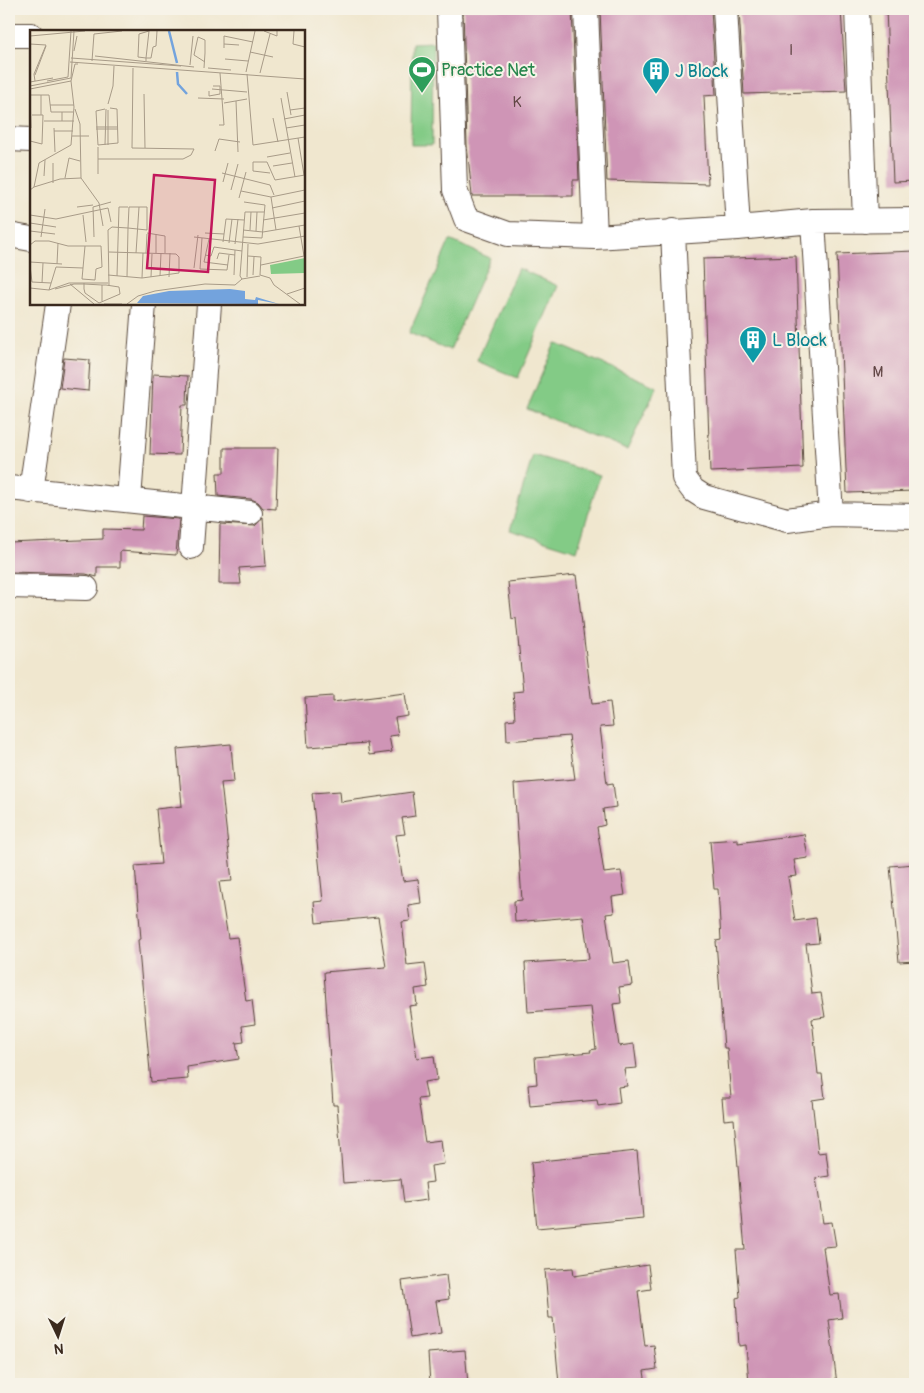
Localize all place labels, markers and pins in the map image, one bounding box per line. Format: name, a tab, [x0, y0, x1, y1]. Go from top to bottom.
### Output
sports icon: Practice Net	[407, 55, 437, 94]
building icon: J Block	[641, 56, 671, 95]
place label: Practice Net	[441, 59, 536, 82]
place label: J Block	[675, 60, 729, 83]
building icon: L Block	[738, 325, 768, 364]
place label: L Block	[772, 329, 827, 352]

